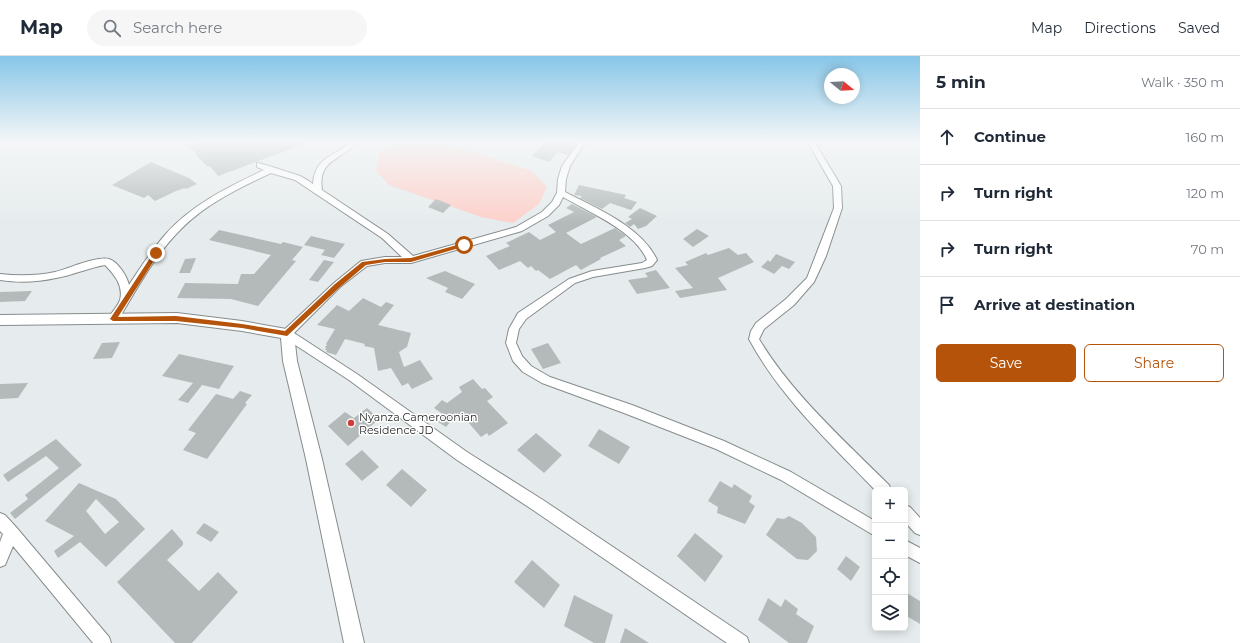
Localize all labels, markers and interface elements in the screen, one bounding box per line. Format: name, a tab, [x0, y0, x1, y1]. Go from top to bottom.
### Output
search box	[87, 10, 367, 46]
text: Map	[20, 16, 63, 39]
icon: search	[101, 17, 123, 39]
text: Search here	[133, 18, 222, 37]
text: Map	[1031, 19, 1062, 37]
text: Directions	[1084, 19, 1156, 37]
text: Saved	[1178, 19, 1220, 37]
north arrow	[824, 68, 860, 104]
text: 5 min	[936, 72, 986, 92]
text: Walk · 350 m	[1141, 74, 1224, 90]
icon: ahead	[936, 126, 958, 148]
text: Continue	[974, 127, 1046, 146]
text: 160 m	[1186, 129, 1224, 145]
icon: right	[936, 182, 958, 204]
text: Turn right	[974, 183, 1053, 202]
text: 120 m	[1186, 185, 1224, 201]
route start	[455, 236, 473, 254]
icon: right	[936, 238, 958, 260]
text: Turn right	[974, 239, 1053, 258]
text: 70 m	[1191, 241, 1224, 257]
route end	[147, 244, 165, 262]
icon: arrive	[936, 294, 958, 316]
text: Arrive at destination	[974, 295, 1135, 314]
button: Save	[936, 344, 1076, 382]
button: Share	[1084, 344, 1224, 382]
place label: Nyanza Cameroonian Residence JD	[359, 410, 478, 437]
marker: Nyanza Cameroonian Residence JD	[346, 418, 356, 428]
map controls	[872, 487, 908, 631]
button: +	[872, 487, 908, 523]
button: −	[872, 523, 908, 559]
button: locate	[872, 559, 908, 595]
button: layers	[872, 595, 908, 631]

